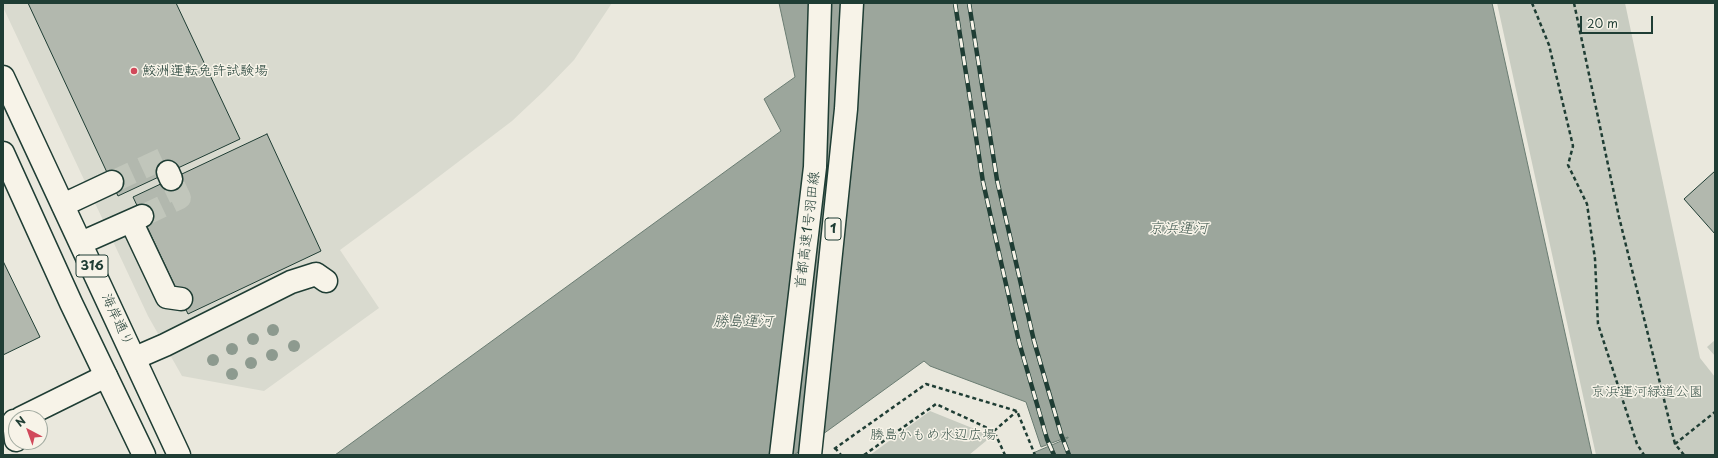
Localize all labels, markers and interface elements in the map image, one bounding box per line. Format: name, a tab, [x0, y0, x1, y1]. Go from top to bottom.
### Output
scale bar	[1582, 8, 1655, 34]
text: 20 m	[1587, 14, 1618, 32]
place label: 鮫洲運転免許試験場	[142, 63, 268, 79]
marker: 鮫洲運転免許試験場	[129, 66, 139, 76]
street label: 首都高速1号羽田線	[792, 170, 824, 290]
road number: 1	[825, 218, 841, 240]
water label: 京浜運河	[1148, 220, 1208, 238]
road number: 316	[76, 255, 108, 277]
street label: 海岸通り	[98, 291, 136, 349]
water label: 勝島運河	[713, 313, 773, 331]
park label: 京浜運河緑道公園	[1591, 384, 1703, 400]
north arrow	[8, 410, 48, 450]
text: N	[12, 412, 29, 431]
park label: 勝島かもめ水辺広場	[870, 427, 996, 443]

